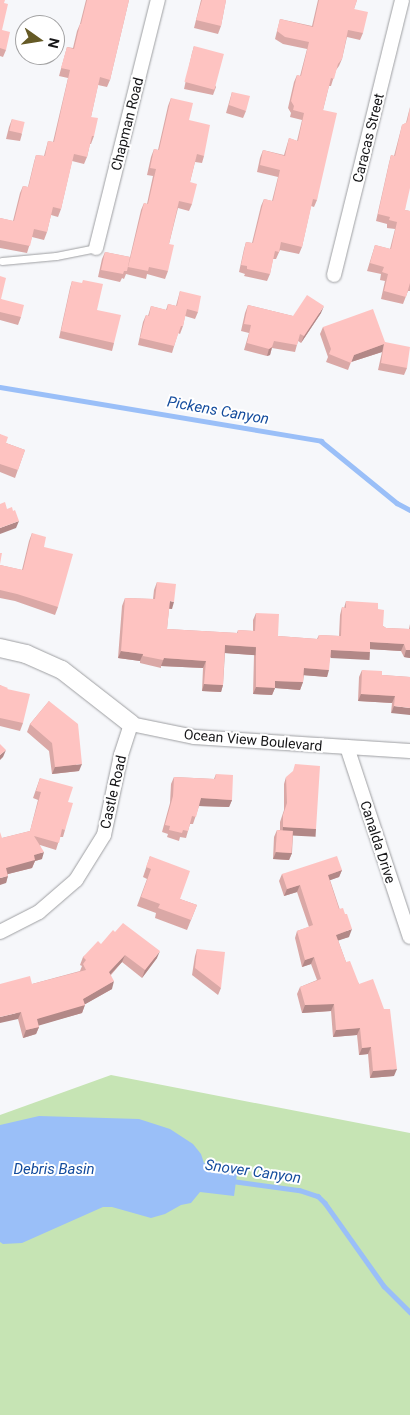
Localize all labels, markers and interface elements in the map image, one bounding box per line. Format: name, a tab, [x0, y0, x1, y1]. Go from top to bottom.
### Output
north arrow	[15, 15, 65, 65]
text: N	[45, 37, 63, 50]
street label: Chapman Road	[107, 76, 147, 172]
street label: Caracas Street	[349, 92, 387, 184]
water label: Pickens Canyon	[166, 393, 270, 429]
street label: Ocean View Boulevard	[183, 726, 323, 754]
street label: Castle Road	[96, 754, 130, 830]
street label: Canalda Drive	[357, 799, 399, 885]
water label: Snover Canyon	[204, 1156, 302, 1188]
water label: Debris Basin	[13, 1161, 95, 1179]

